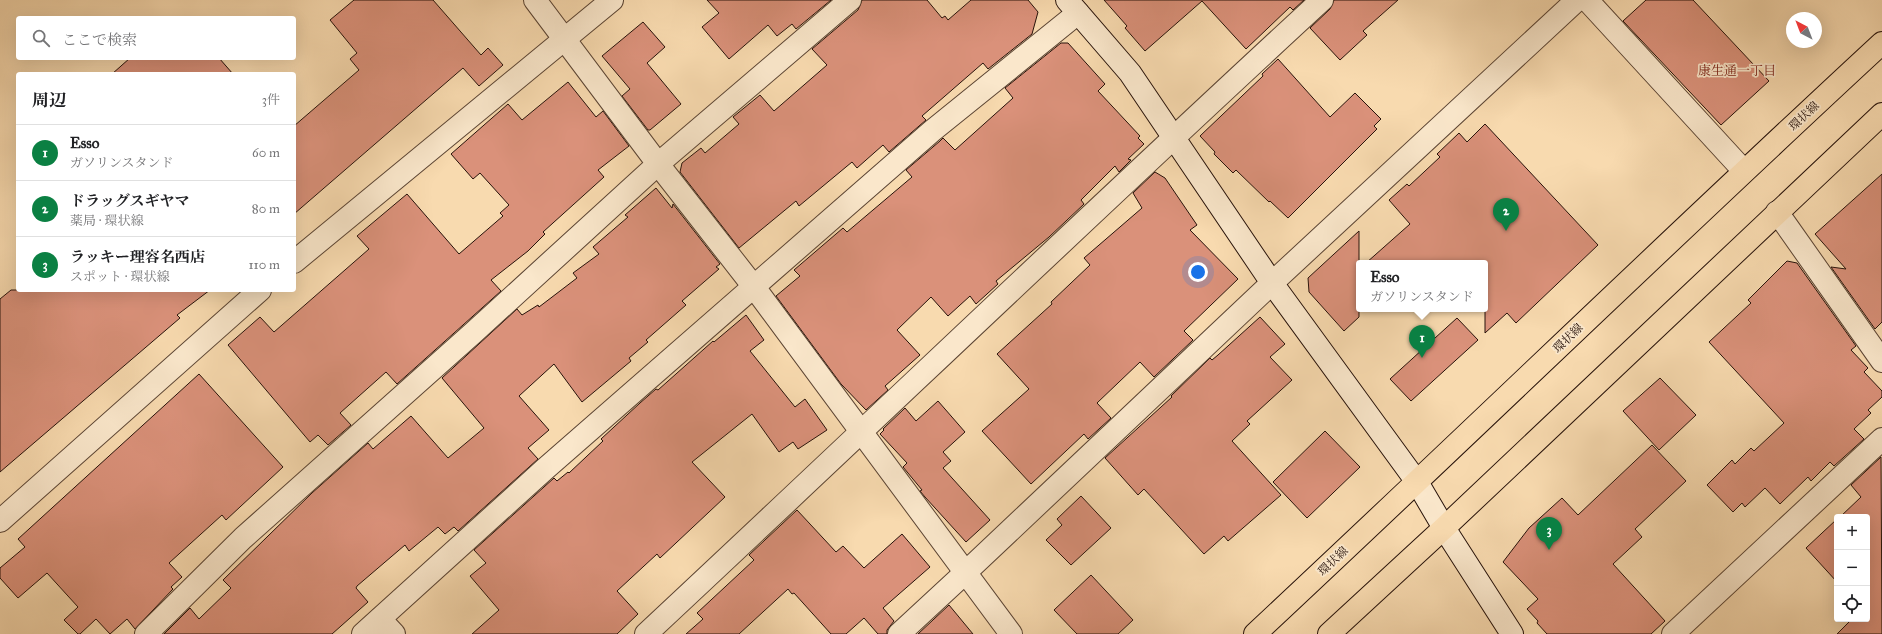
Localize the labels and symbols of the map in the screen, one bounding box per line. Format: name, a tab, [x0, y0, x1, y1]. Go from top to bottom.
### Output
north arrow	[1786, 12, 1822, 48]
district label: 康生通一丁目	[1698, 63, 1776, 79]
street label: 環状線	[1786, 99, 1822, 133]
pin: 2	[1493, 198, 1519, 231]
your location	[1188, 262, 1208, 282]
street label: 環状線	[1550, 320, 1586, 356]
pin: 1	[1409, 325, 1435, 358]
pin: 3	[1536, 517, 1562, 550]
street label: 環状線	[1315, 544, 1351, 578]

